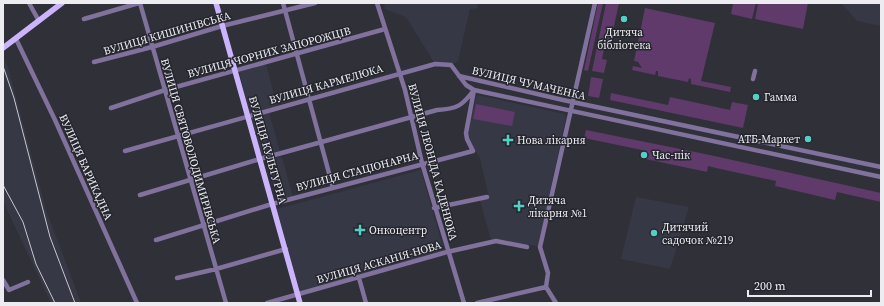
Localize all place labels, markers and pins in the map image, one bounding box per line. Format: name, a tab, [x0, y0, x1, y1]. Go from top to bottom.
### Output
marker: Дитяча бібліотека	[619, 14, 629, 24]
place label: Дитяча бібліотека	[597, 25, 651, 53]
place label: Гамма	[764, 90, 798, 105]
marker: Гамма	[751, 92, 761, 102]
place label: АТБ-Маркет	[738, 132, 800, 147]
place label: Нова лікарня	[517, 133, 586, 148]
marker: Нова лікарня	[502, 134, 514, 146]
marker: АТБ-Маркет	[803, 134, 813, 144]
place label: Час-пік	[652, 148, 690, 163]
marker: Час-пік	[639, 150, 649, 160]
place label: Дитяча лікарня №1	[528, 193, 587, 221]
marker: Дитяча лікарня №1	[513, 200, 525, 212]
place label: Дитячий садочок №219	[662, 220, 733, 248]
place label: Онкоцентр	[369, 223, 427, 238]
marker: Онкоцентр	[354, 224, 366, 236]
marker: Дитячий садочок №219	[649, 228, 659, 238]

